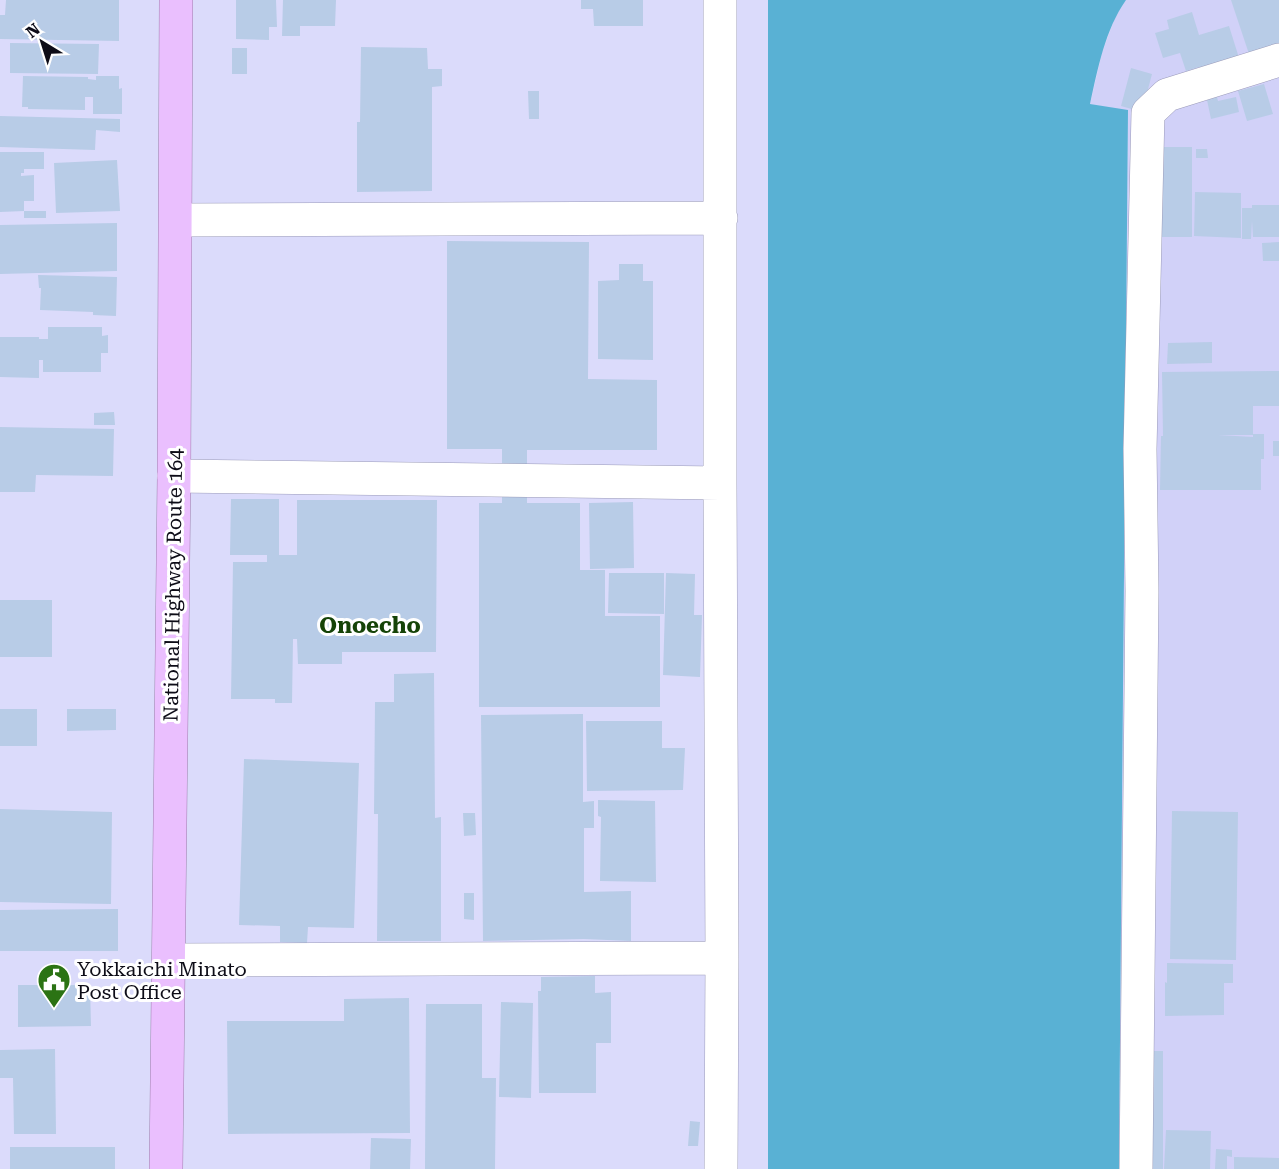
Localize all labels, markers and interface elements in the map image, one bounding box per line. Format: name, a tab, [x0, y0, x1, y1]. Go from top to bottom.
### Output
north arrow	[12, 12, 72, 72]
text: N	[22, 19, 44, 42]
street label: National Highway Route 164	[159, 447, 187, 722]
district label: Onoecho	[319, 613, 421, 638]
place label: Yokkaichi Minato Post Office	[77, 957, 247, 1004]
public building icon: Yokkaichi Minato Post Office	[36, 962, 72, 1009]

